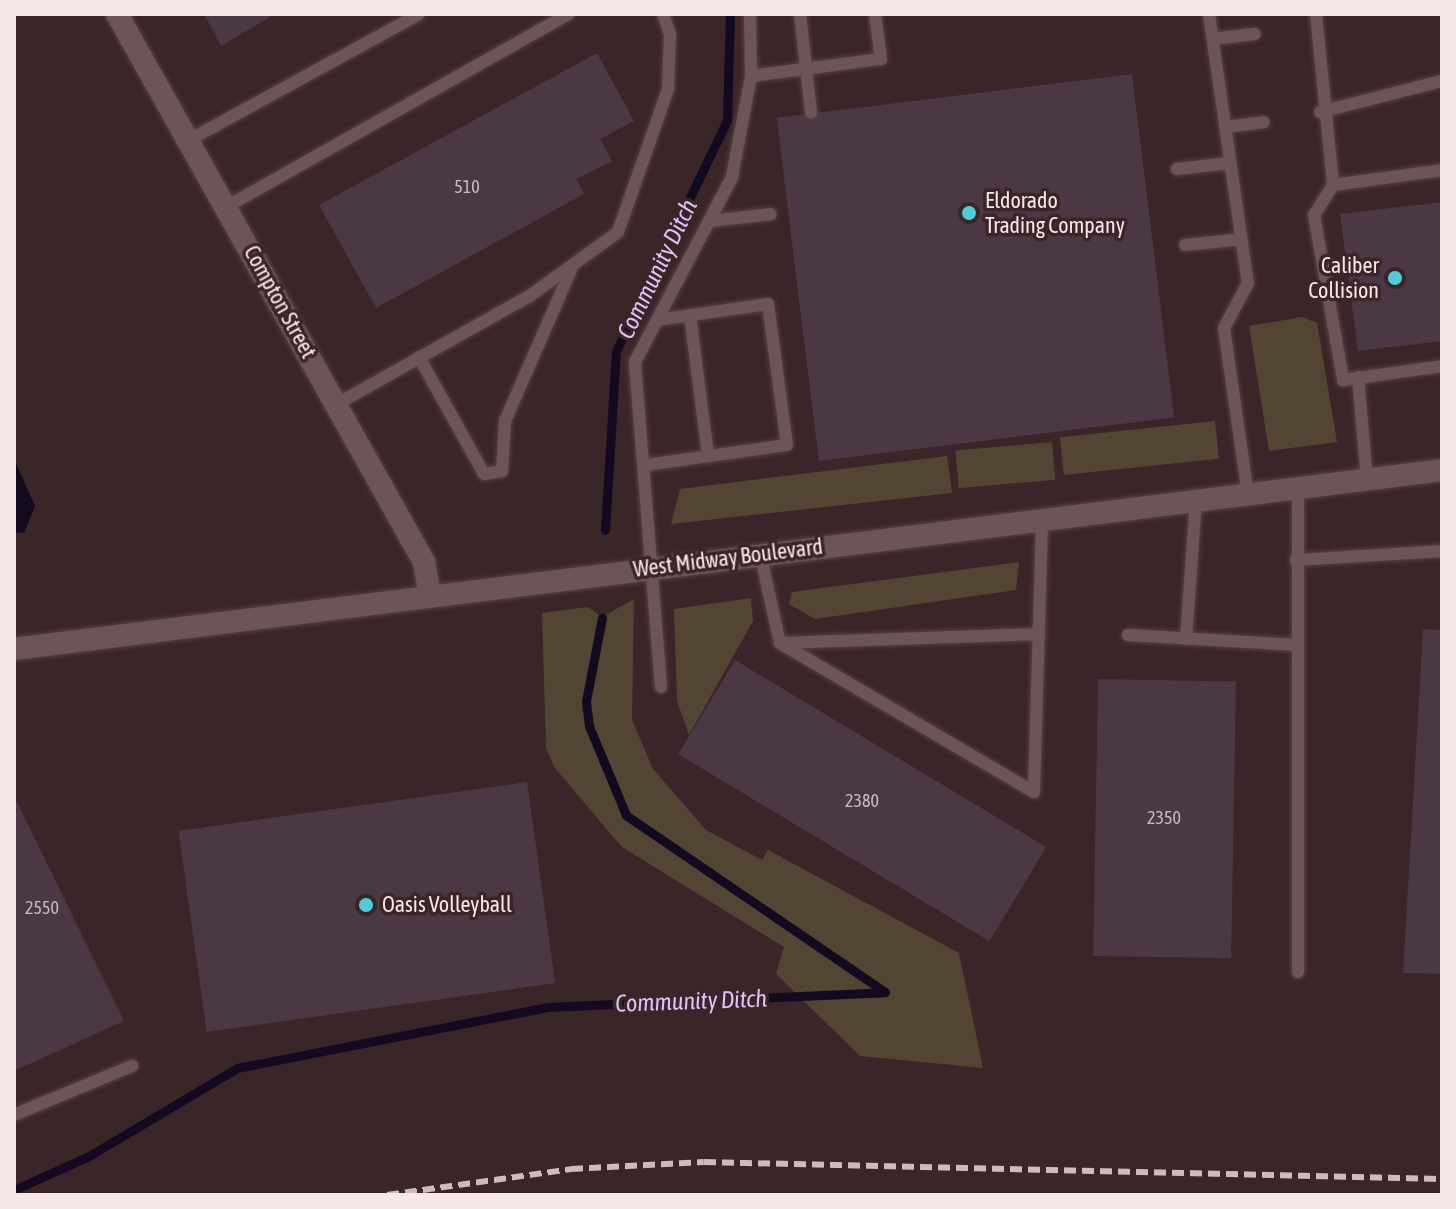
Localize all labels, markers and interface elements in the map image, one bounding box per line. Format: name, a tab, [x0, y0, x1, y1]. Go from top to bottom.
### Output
house number: 510	[454, 176, 480, 198]
place label: Eldorado Trading Company	[985, 187, 1125, 238]
water label: Community Ditch	[611, 195, 703, 343]
marker: Eldorado Trading Company	[960, 204, 978, 222]
street label: Compton Street	[238, 241, 322, 363]
place label: Caliber Collision	[1308, 252, 1379, 304]
marker: Caliber Collision	[1386, 269, 1404, 287]
street label: West Midway Boulevard	[632, 533, 824, 583]
house number: 2380	[845, 790, 879, 812]
house number: 2350	[1147, 807, 1181, 829]
place label: Oasis Volleyball	[382, 892, 512, 918]
marker: Oasis Volleyball	[357, 896, 375, 914]
house number: 2550	[25, 897, 59, 919]
water label: Community Ditch	[615, 984, 767, 1018]

